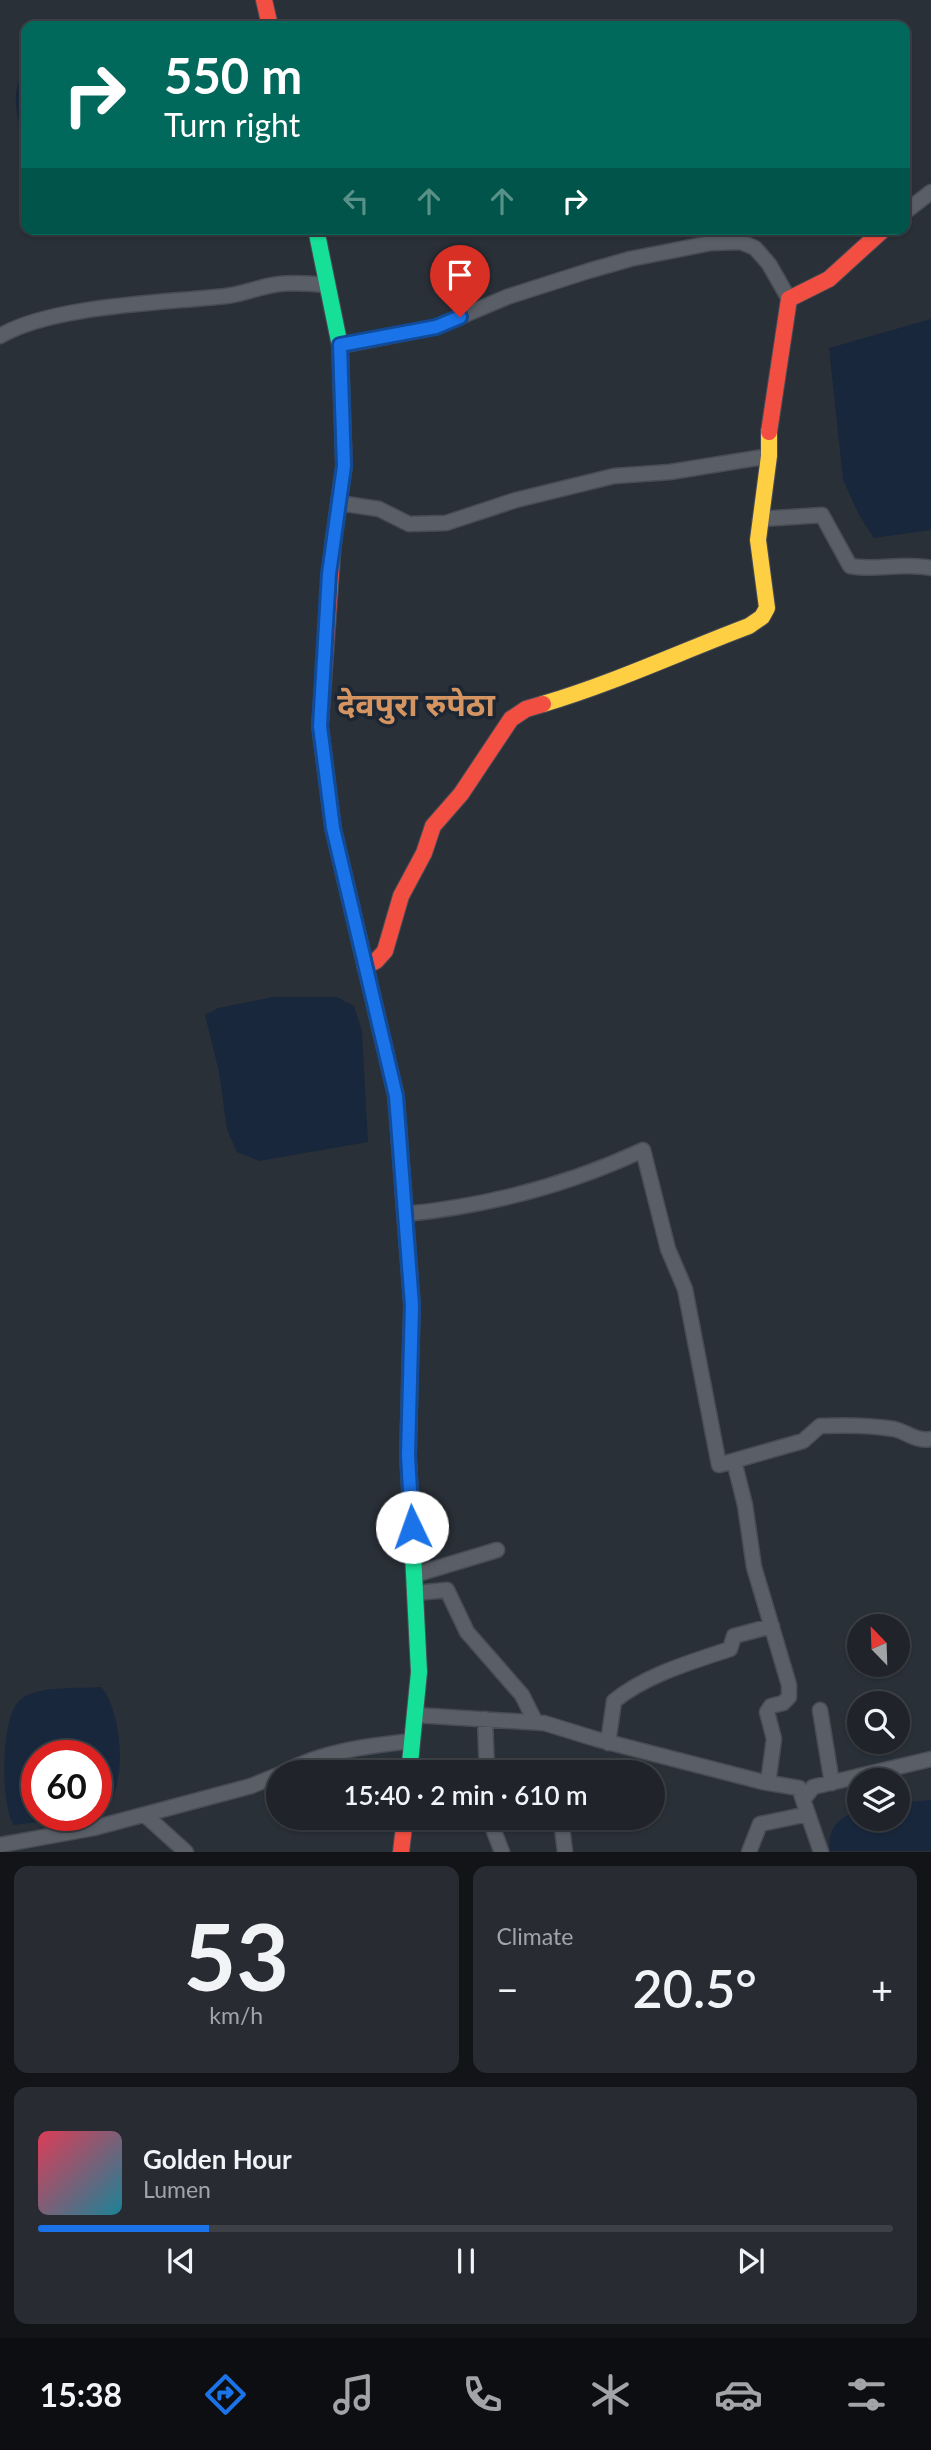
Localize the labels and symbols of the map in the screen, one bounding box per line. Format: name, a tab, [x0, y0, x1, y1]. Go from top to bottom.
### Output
pin	[430, 245, 490, 317]
district label: देवपुरा रुपेठा	[337, 684, 495, 725]
position arrow	[375, 1490, 449, 1564]
north arrow	[847, 1614, 910, 1676]
speed limit sign: 60	[21, 1740, 112, 1831]

